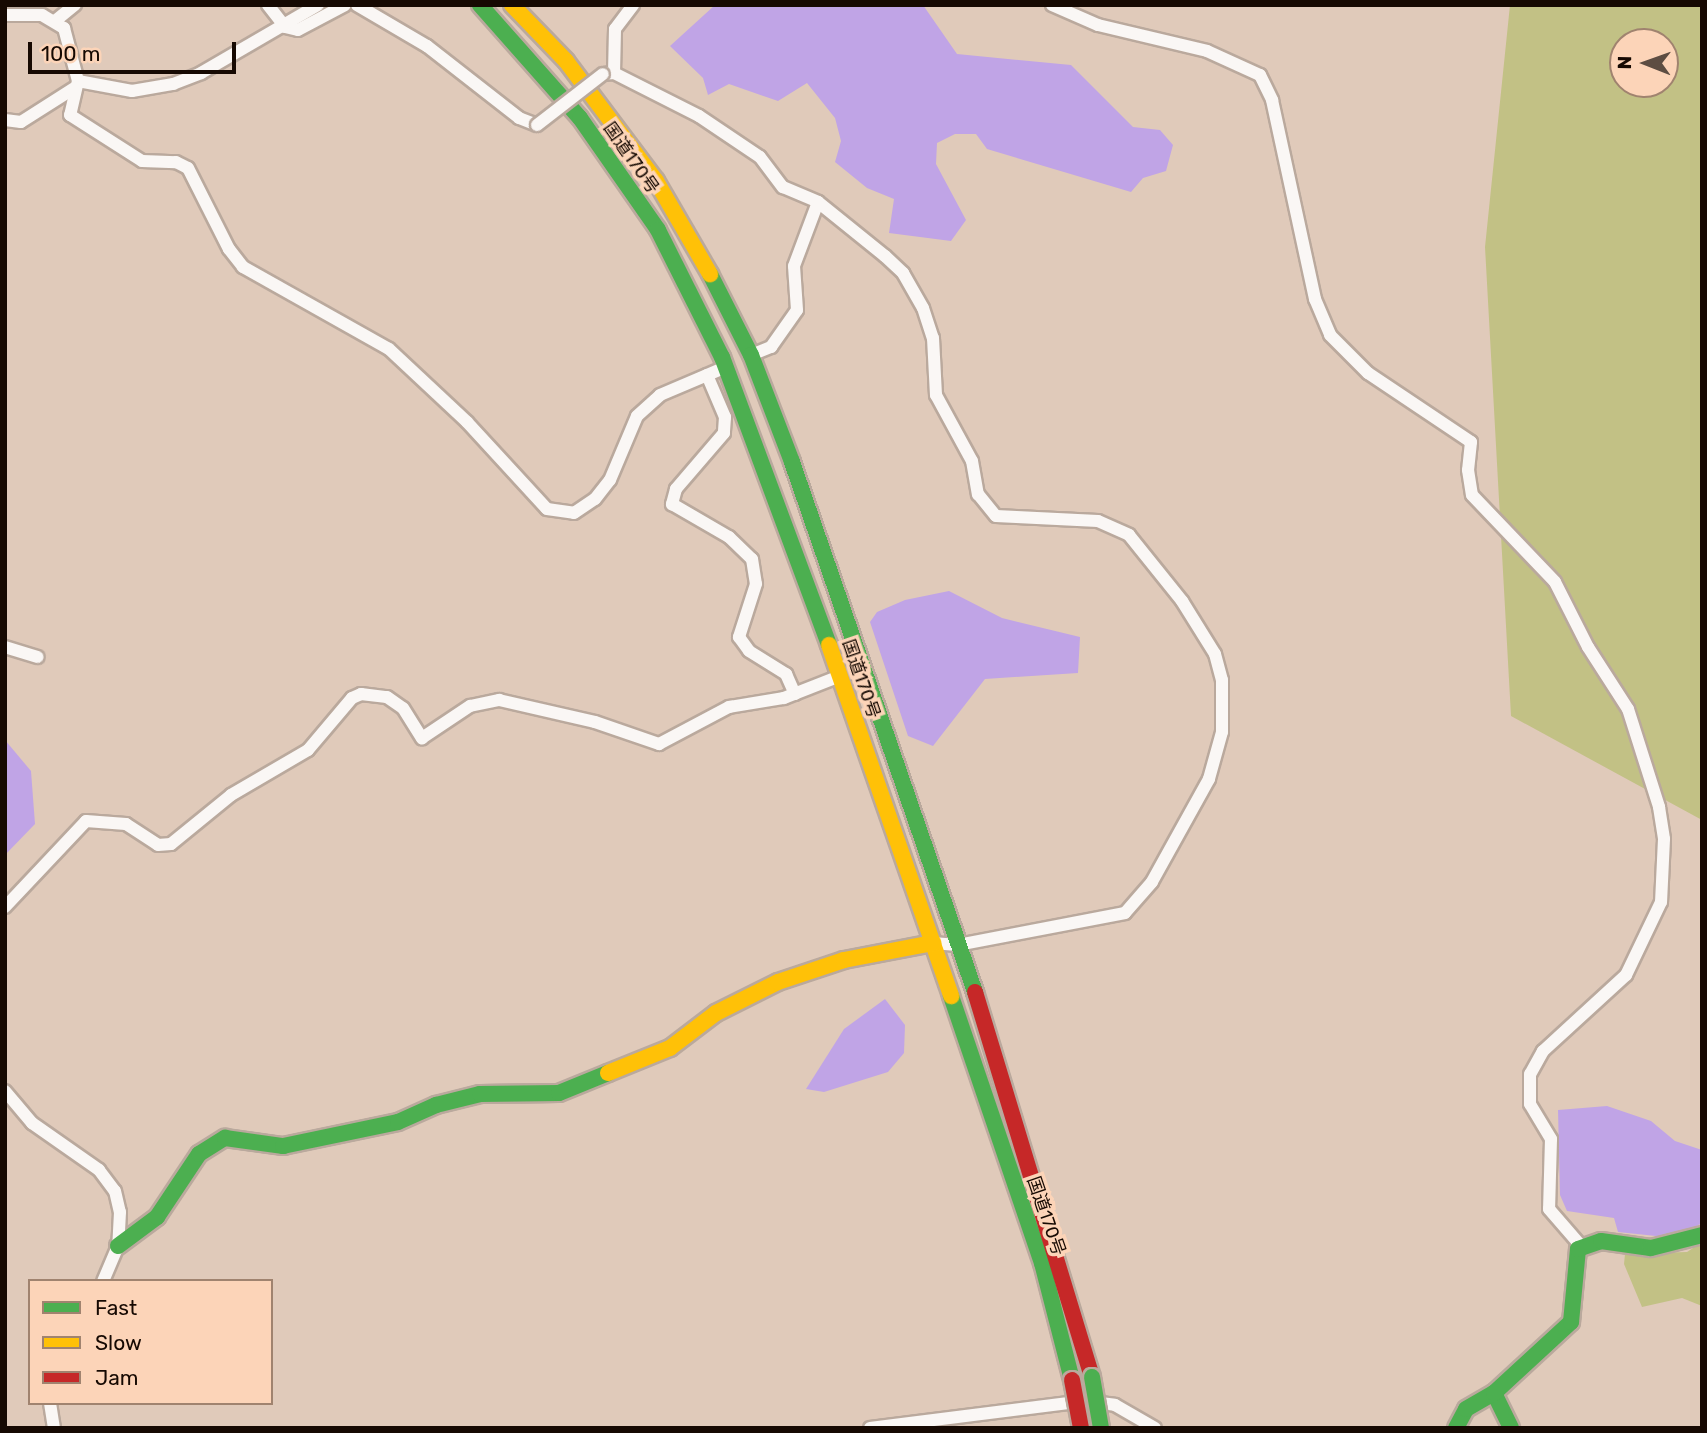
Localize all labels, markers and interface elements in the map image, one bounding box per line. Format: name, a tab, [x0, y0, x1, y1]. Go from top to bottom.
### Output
scale bar	[32, 28, 240, 72]
north arrow	[1609, 28, 1679, 98]
text: 100 m	[41, 41, 100, 66]
text: N	[1613, 56, 1636, 70]
street label: 国道170号	[599, 118, 663, 198]
street label: 国道170号	[837, 637, 885, 721]
street label: 国道170号	[1022, 1174, 1070, 1258]
legend	[28, 1279, 273, 1405]
text: Fast	[95, 1295, 137, 1320]
text: Slow	[95, 1330, 142, 1355]
text: Jam	[95, 1365, 139, 1390]

